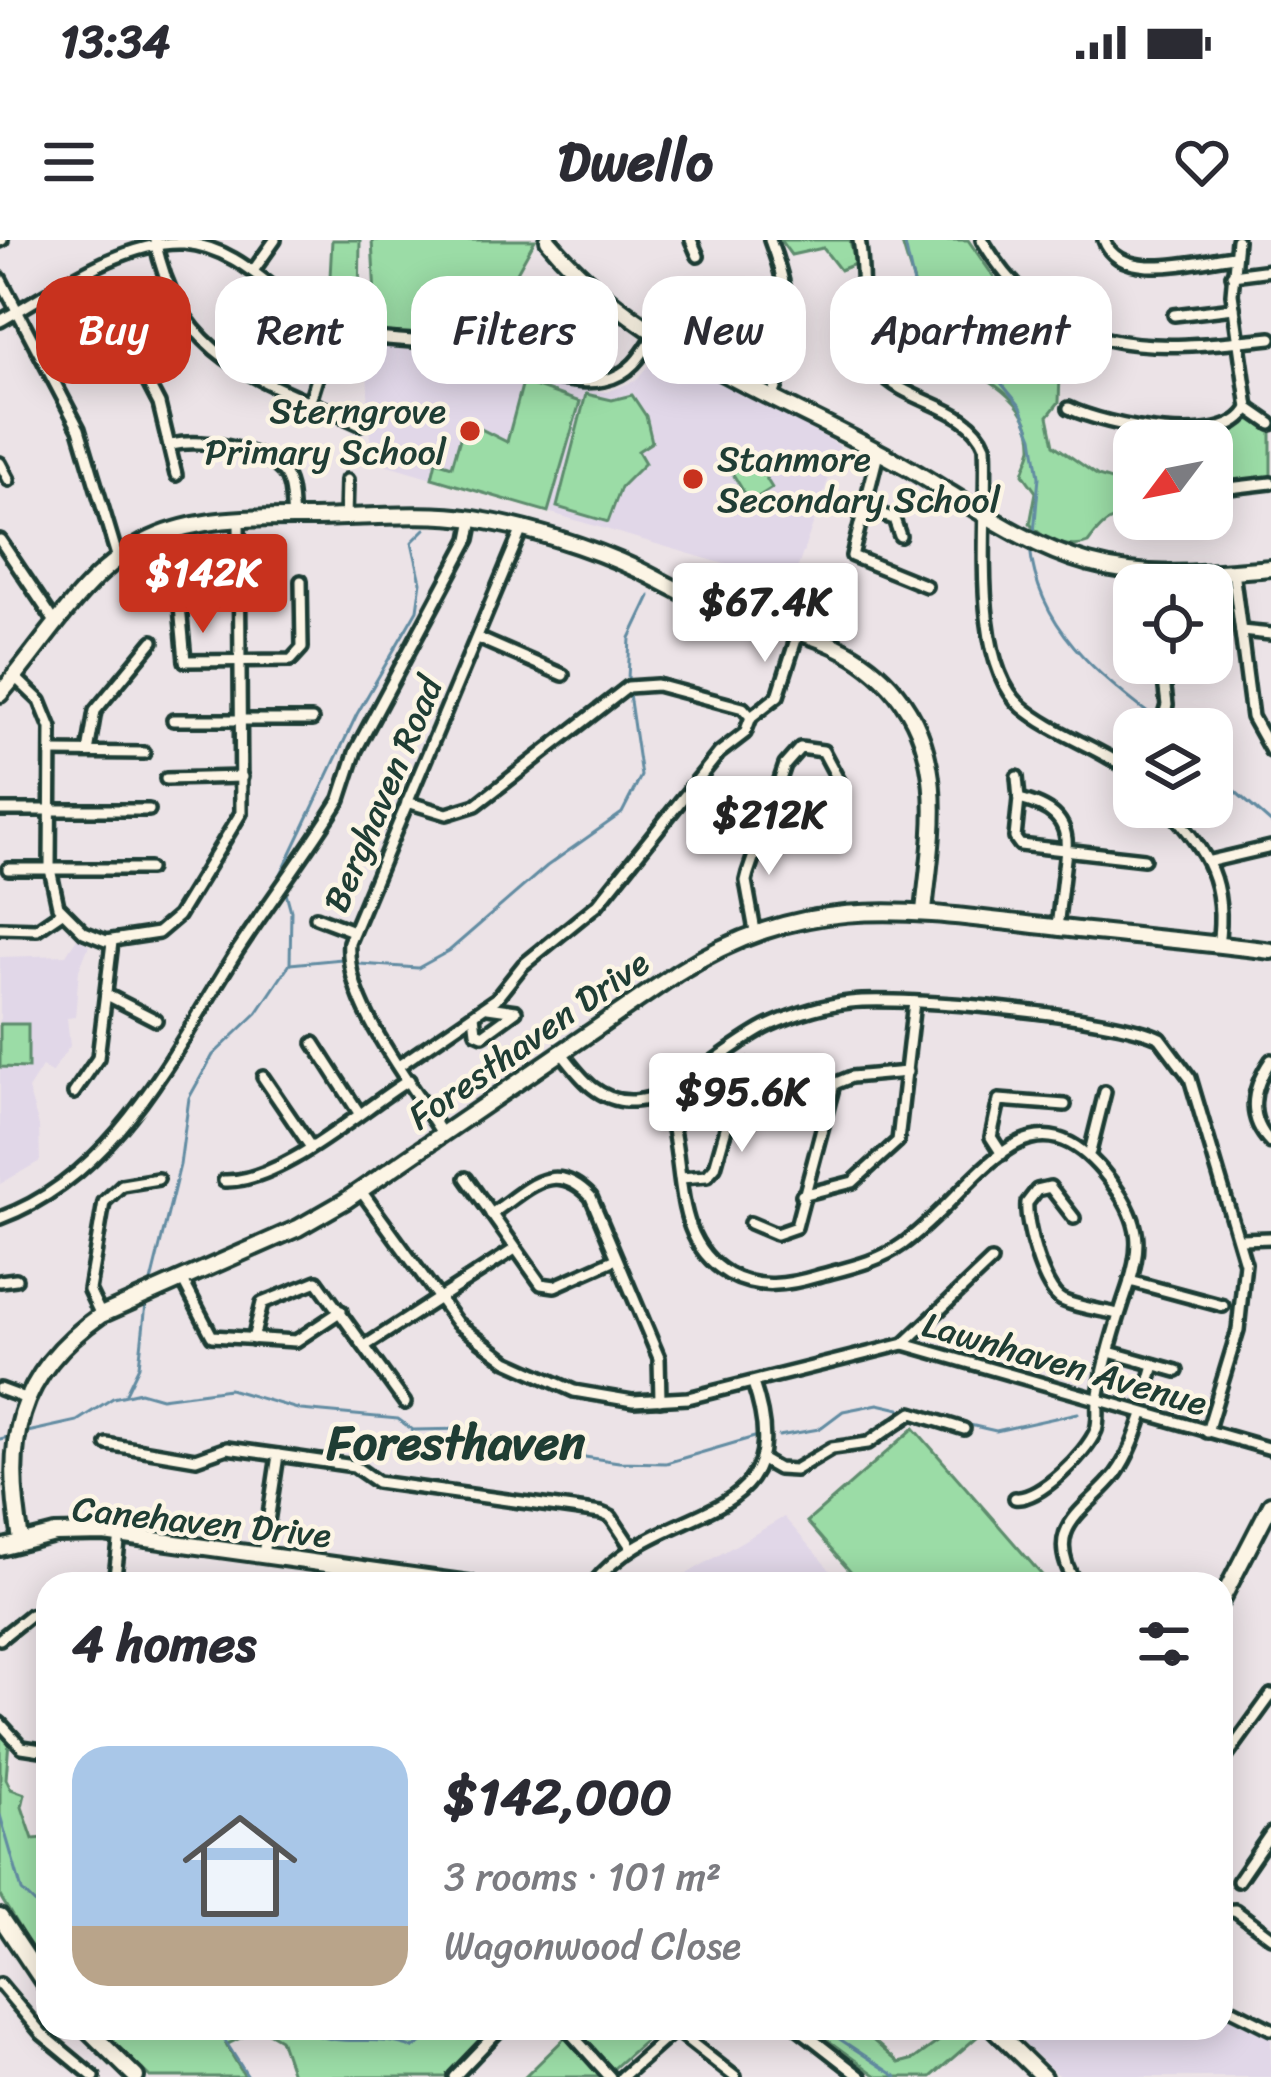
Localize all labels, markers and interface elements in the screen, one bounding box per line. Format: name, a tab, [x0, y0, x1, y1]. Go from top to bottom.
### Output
text: 13:34	[60, 2, 170, 82]
text: Dwello	[558, 114, 713, 210]
icon: menu	[36, 129, 102, 195]
icon: heart	[1169, 129, 1235, 195]
chip: Buy	[36, 276, 191, 384]
chip: Rent	[215, 276, 387, 384]
chip: Filters	[411, 276, 618, 384]
chip: New	[642, 276, 806, 384]
chip: Apartment	[830, 276, 1112, 384]
place label: Sterngrove Primary School	[205, 379, 447, 484]
marker: Sterngrove Primary School	[457, 418, 483, 444]
north arrow	[1113, 420, 1233, 540]
map controls	[1113, 420, 1233, 828]
place label: Stanmore Secondary School	[717, 427, 1001, 532]
marker: Stanmore Secondary School	[680, 466, 706, 492]
pin: $142K	[119, 534, 287, 636]
text: $142K	[146, 538, 260, 607]
pin: $67.4K	[667, 563, 863, 665]
button: locate	[1113, 564, 1233, 684]
text: $67.4K	[700, 567, 830, 636]
street label: Berghaven Road	[304, 664, 462, 922]
button: layers	[1113, 708, 1233, 828]
pin: $212K	[685, 776, 853, 878]
text: $212K	[713, 780, 825, 849]
street label: Foresthaven Drive	[394, 932, 663, 1147]
pin: $95.6K	[644, 1053, 840, 1155]
text: $95.6K	[676, 1057, 808, 1126]
street label: Lawnhaven Avenue	[915, 1293, 1215, 1435]
district label: Foresthaven	[326, 1400, 585, 1485]
street label: Canehaven Drive	[69, 1477, 334, 1567]
text: 4 homes	[72, 1599, 256, 1689]
icon: filters	[1131, 1611, 1197, 1677]
text: $142,000	[444, 1752, 672, 1842]
icon: home	[168, 1794, 312, 1938]
text: 3 rooms · 101 m²	[444, 1842, 721, 1911]
text: Wagonwood Close	[444, 1911, 741, 1980]

